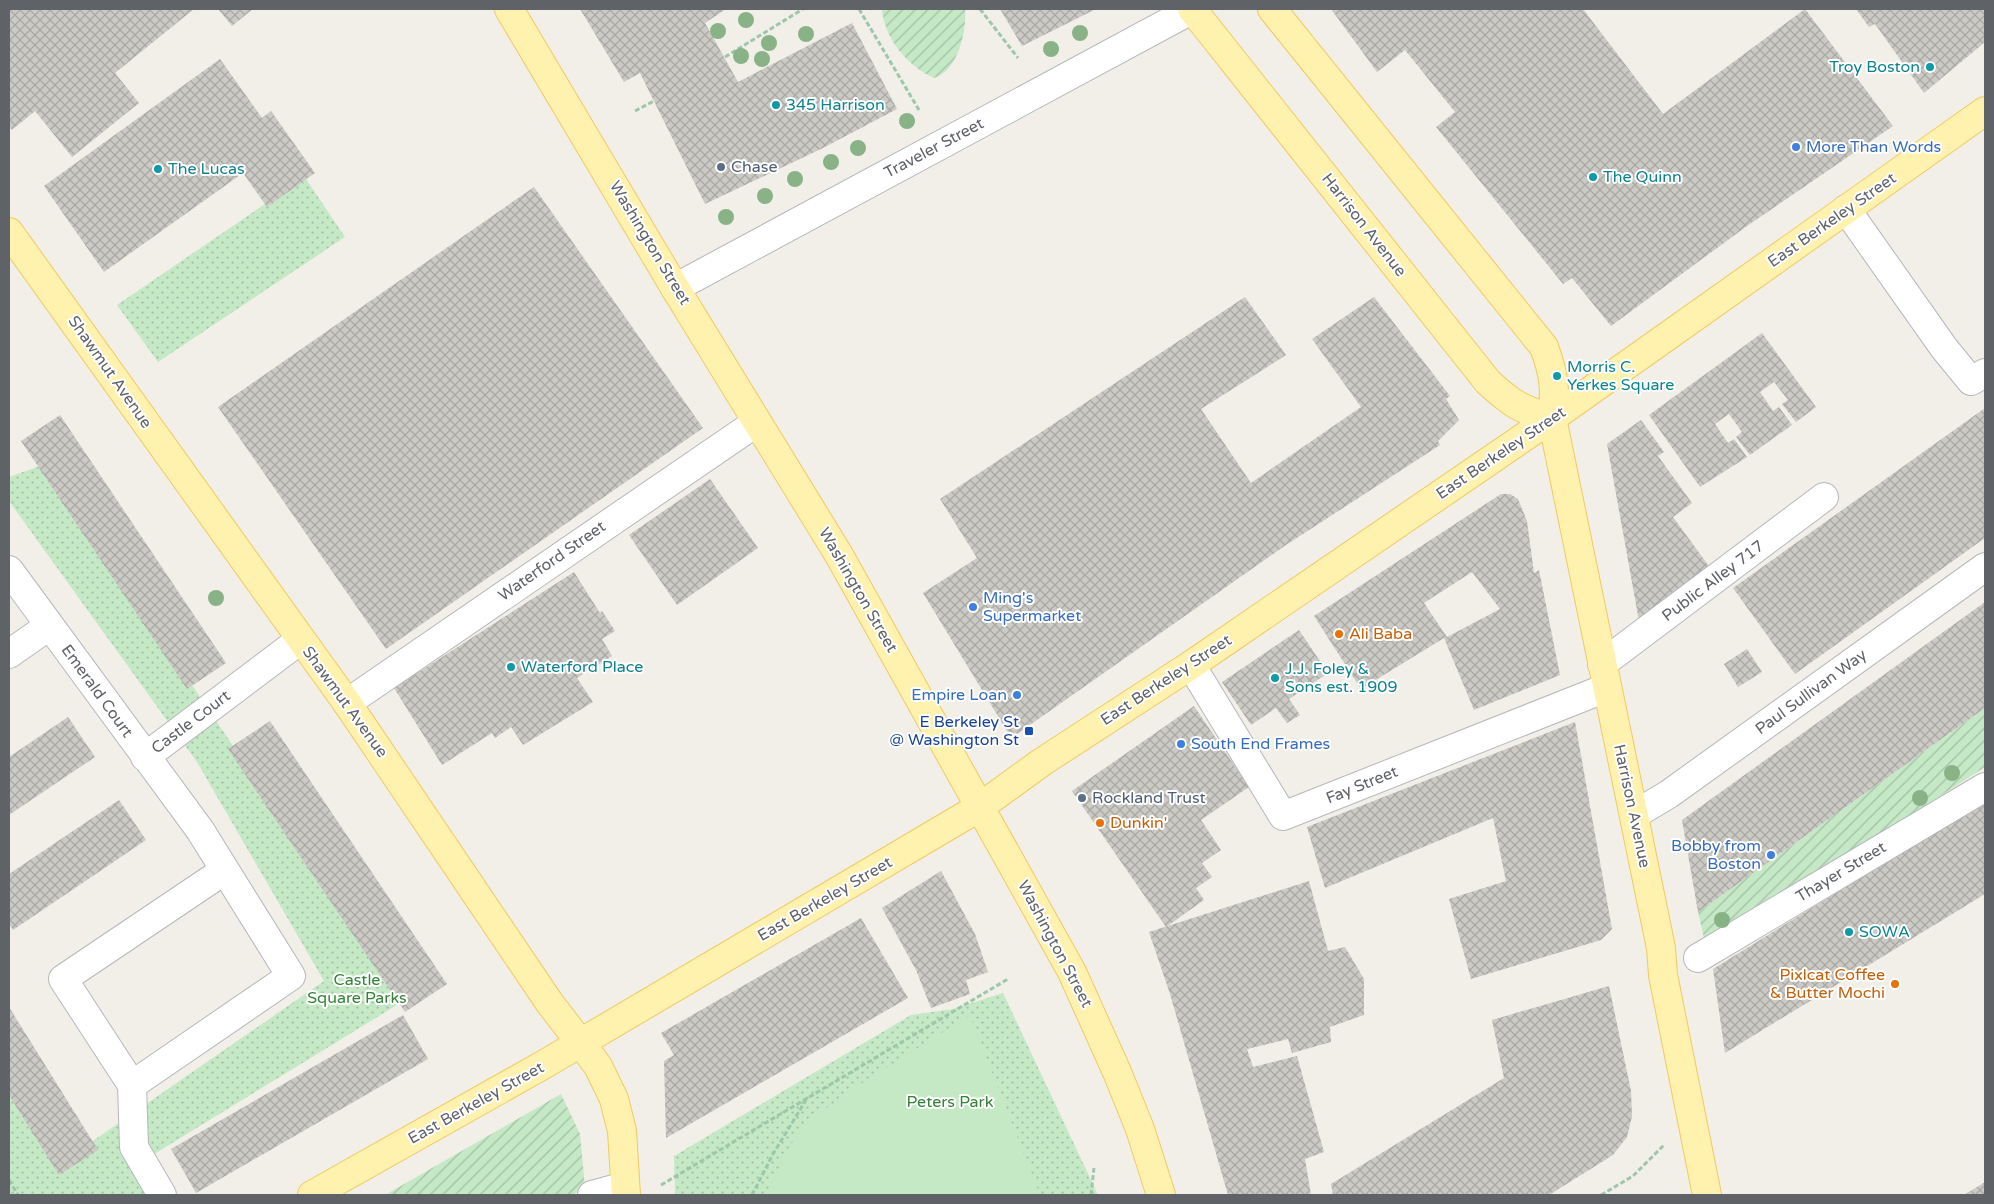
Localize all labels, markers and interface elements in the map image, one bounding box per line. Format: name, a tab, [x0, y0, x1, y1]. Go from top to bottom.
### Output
place label: Troy Boston	[1829, 57, 1920, 77]
marker: Troy Boston	[1924, 61, 1936, 73]
place label: 345 Harrison	[786, 95, 885, 115]
marker: 345 Harrison	[770, 99, 782, 111]
street label: Traveler Street	[881, 113, 987, 183]
place label: More Than Words	[1806, 137, 1941, 157]
marker: More Than Words	[1790, 141, 1802, 153]
place label: Chase	[731, 157, 778, 177]
place label: The Lucas	[168, 159, 245, 179]
marker: Chase	[715, 161, 727, 173]
marker: The Lucas	[152, 163, 164, 175]
place label: The Quinn	[1603, 167, 1682, 187]
street label: East Berkeley Street	[1764, 168, 1900, 272]
street label: Harrison Avenue	[1317, 169, 1411, 281]
marker: The Quinn	[1587, 171, 1599, 183]
street label: Washington Street	[605, 177, 695, 309]
street label: Shawmut Avenue	[64, 312, 156, 432]
place label: Morris C. Yerkes Square	[1567, 357, 1674, 395]
marker: Morris C. Yerkes Square	[1551, 370, 1563, 382]
street label: East Berkeley Street	[1432, 402, 1570, 504]
street label: Waterford Street	[494, 516, 610, 606]
street label: Washington Street	[814, 524, 902, 656]
street label: Public Alley 717	[1658, 536, 1768, 626]
place label: Ming's Supermarket	[983, 588, 1081, 626]
marker: Ming's Supermarket	[967, 601, 979, 613]
place label: Ali Baba	[1349, 624, 1412, 644]
marker: Ali Baba	[1333, 628, 1345, 640]
street label: East Berkeley Street	[1097, 630, 1235, 730]
street label: Emerald Court	[57, 641, 137, 741]
street label: Shawmut Avenue	[298, 642, 392, 762]
street label: Paul Sullivan Way	[1751, 645, 1871, 739]
place label: Waterford Place	[521, 657, 643, 677]
place label: J.J. Foley & Sons est. 1909	[1285, 659, 1397, 697]
marker: Waterford Place	[505, 661, 517, 673]
marker: J.J. Foley & Sons est. 1909	[1269, 672, 1281, 684]
place label: Empire Loan	[911, 685, 1007, 705]
street label: Castle Court	[148, 686, 234, 758]
marker: Empire Loan	[1011, 689, 1023, 701]
place label: E Berkeley St @ Washington St	[889, 712, 1019, 750]
marker: E Berkeley St @ Washington St	[1023, 725, 1035, 737]
place label: South End Frames	[1191, 734, 1330, 754]
marker: South End Frames	[1175, 738, 1187, 750]
street label: Harrison Avenue	[1609, 742, 1655, 870]
street label: Fay Street	[1323, 762, 1401, 808]
place label: Rockland Trust	[1092, 788, 1206, 808]
marker: Rockland Trust	[1076, 792, 1088, 804]
place label: Dunkin'	[1110, 813, 1167, 833]
marker: Dunkin'	[1094, 817, 1106, 829]
place label: Bobby from Boston	[1671, 836, 1761, 874]
street label: Thayer Street	[1792, 837, 1890, 907]
marker: Bobby from Boston	[1765, 849, 1777, 861]
street label: East Berkeley Street	[754, 852, 896, 946]
street label: Washington Street	[1013, 877, 1097, 1011]
place label: SOWA	[1859, 922, 1910, 942]
marker: SOWA	[1843, 926, 1855, 938]
place label: Pixlcat Coffee & Butter Mochi	[1770, 965, 1885, 1003]
park label: Castle Square Parks	[307, 970, 407, 1008]
marker: Pixlcat Coffee & Butter Mochi	[1889, 978, 1901, 990]
street label: East Berkeley Street	[405, 1057, 547, 1149]
park label: Peters Park	[907, 1092, 994, 1112]

